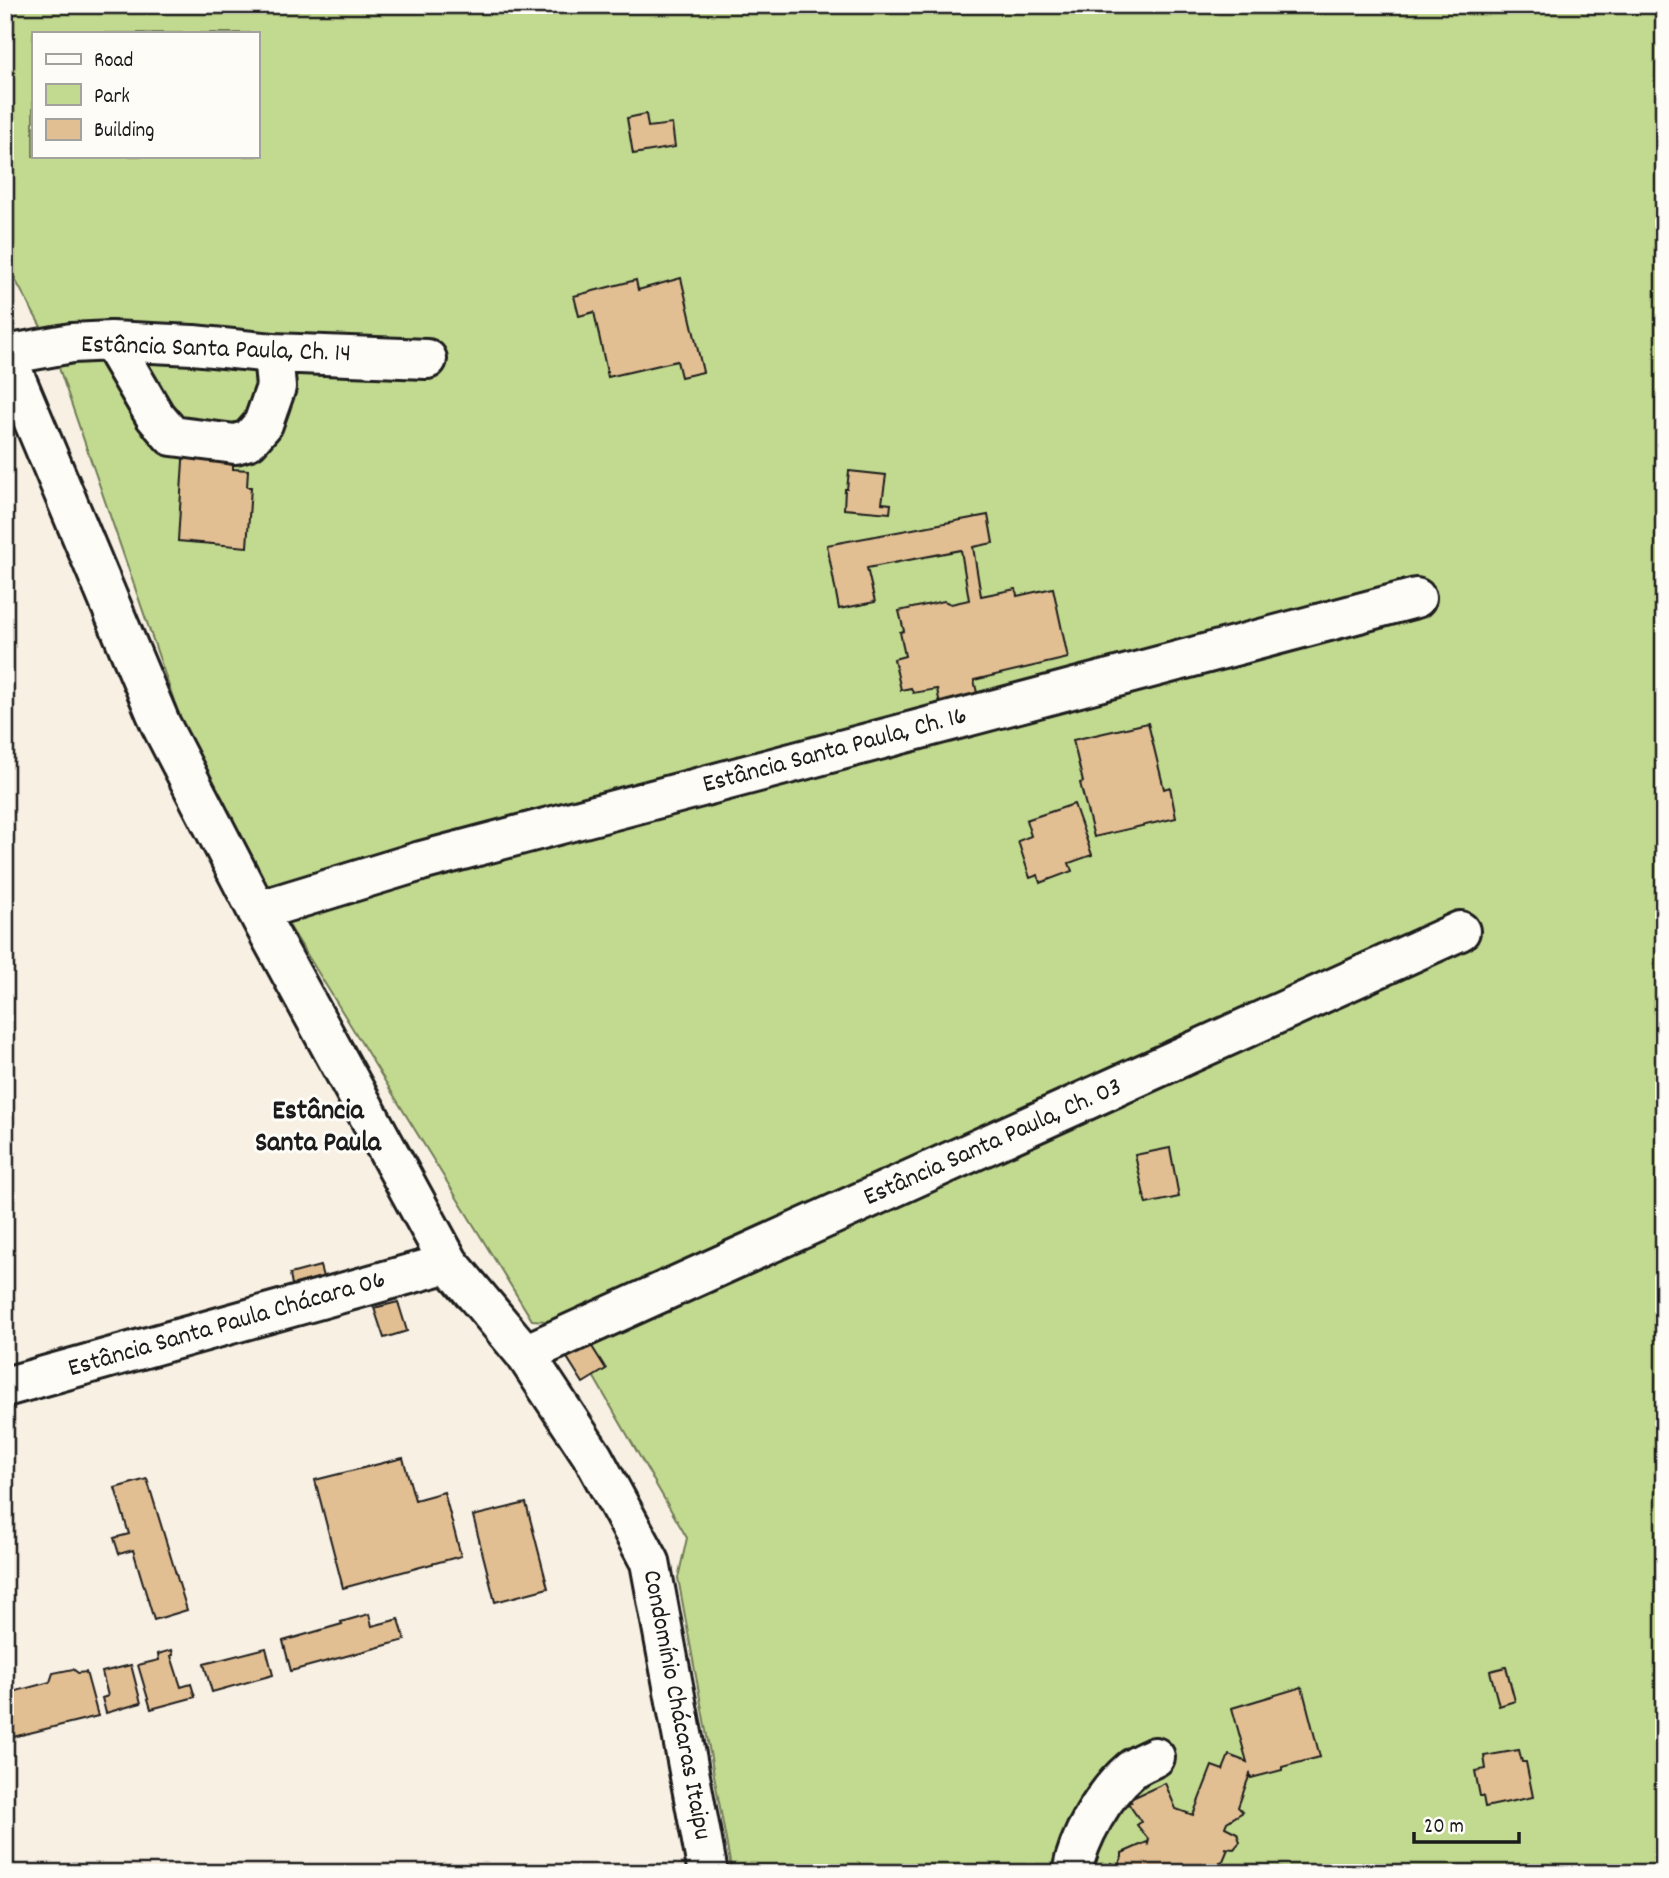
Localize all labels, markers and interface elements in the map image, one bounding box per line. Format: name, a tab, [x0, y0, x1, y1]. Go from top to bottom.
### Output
legend	[32, 32, 259, 158]
text: Road	[94, 47, 133, 77]
text: Park	[94, 83, 130, 113]
text: Building	[94, 117, 154, 147]
street label: Estância Santa Paula, Ch. 14	[80, 327, 352, 373]
street label: Estância Santa Paula, Ch. 16	[699, 698, 971, 804]
street label: Estância Santa Paula, Ch. 03	[858, 1069, 1128, 1217]
district label: Estância Santa Paula	[255, 1093, 382, 1165]
street label: Estância Santa Paula Chácara 06	[64, 1262, 390, 1388]
street label: Condomínio Chácaras Itaipu	[632, 1567, 720, 1843]
scale bar	[1414, 1801, 1518, 1845]
text: 20 m	[1424, 1813, 1464, 1843]

